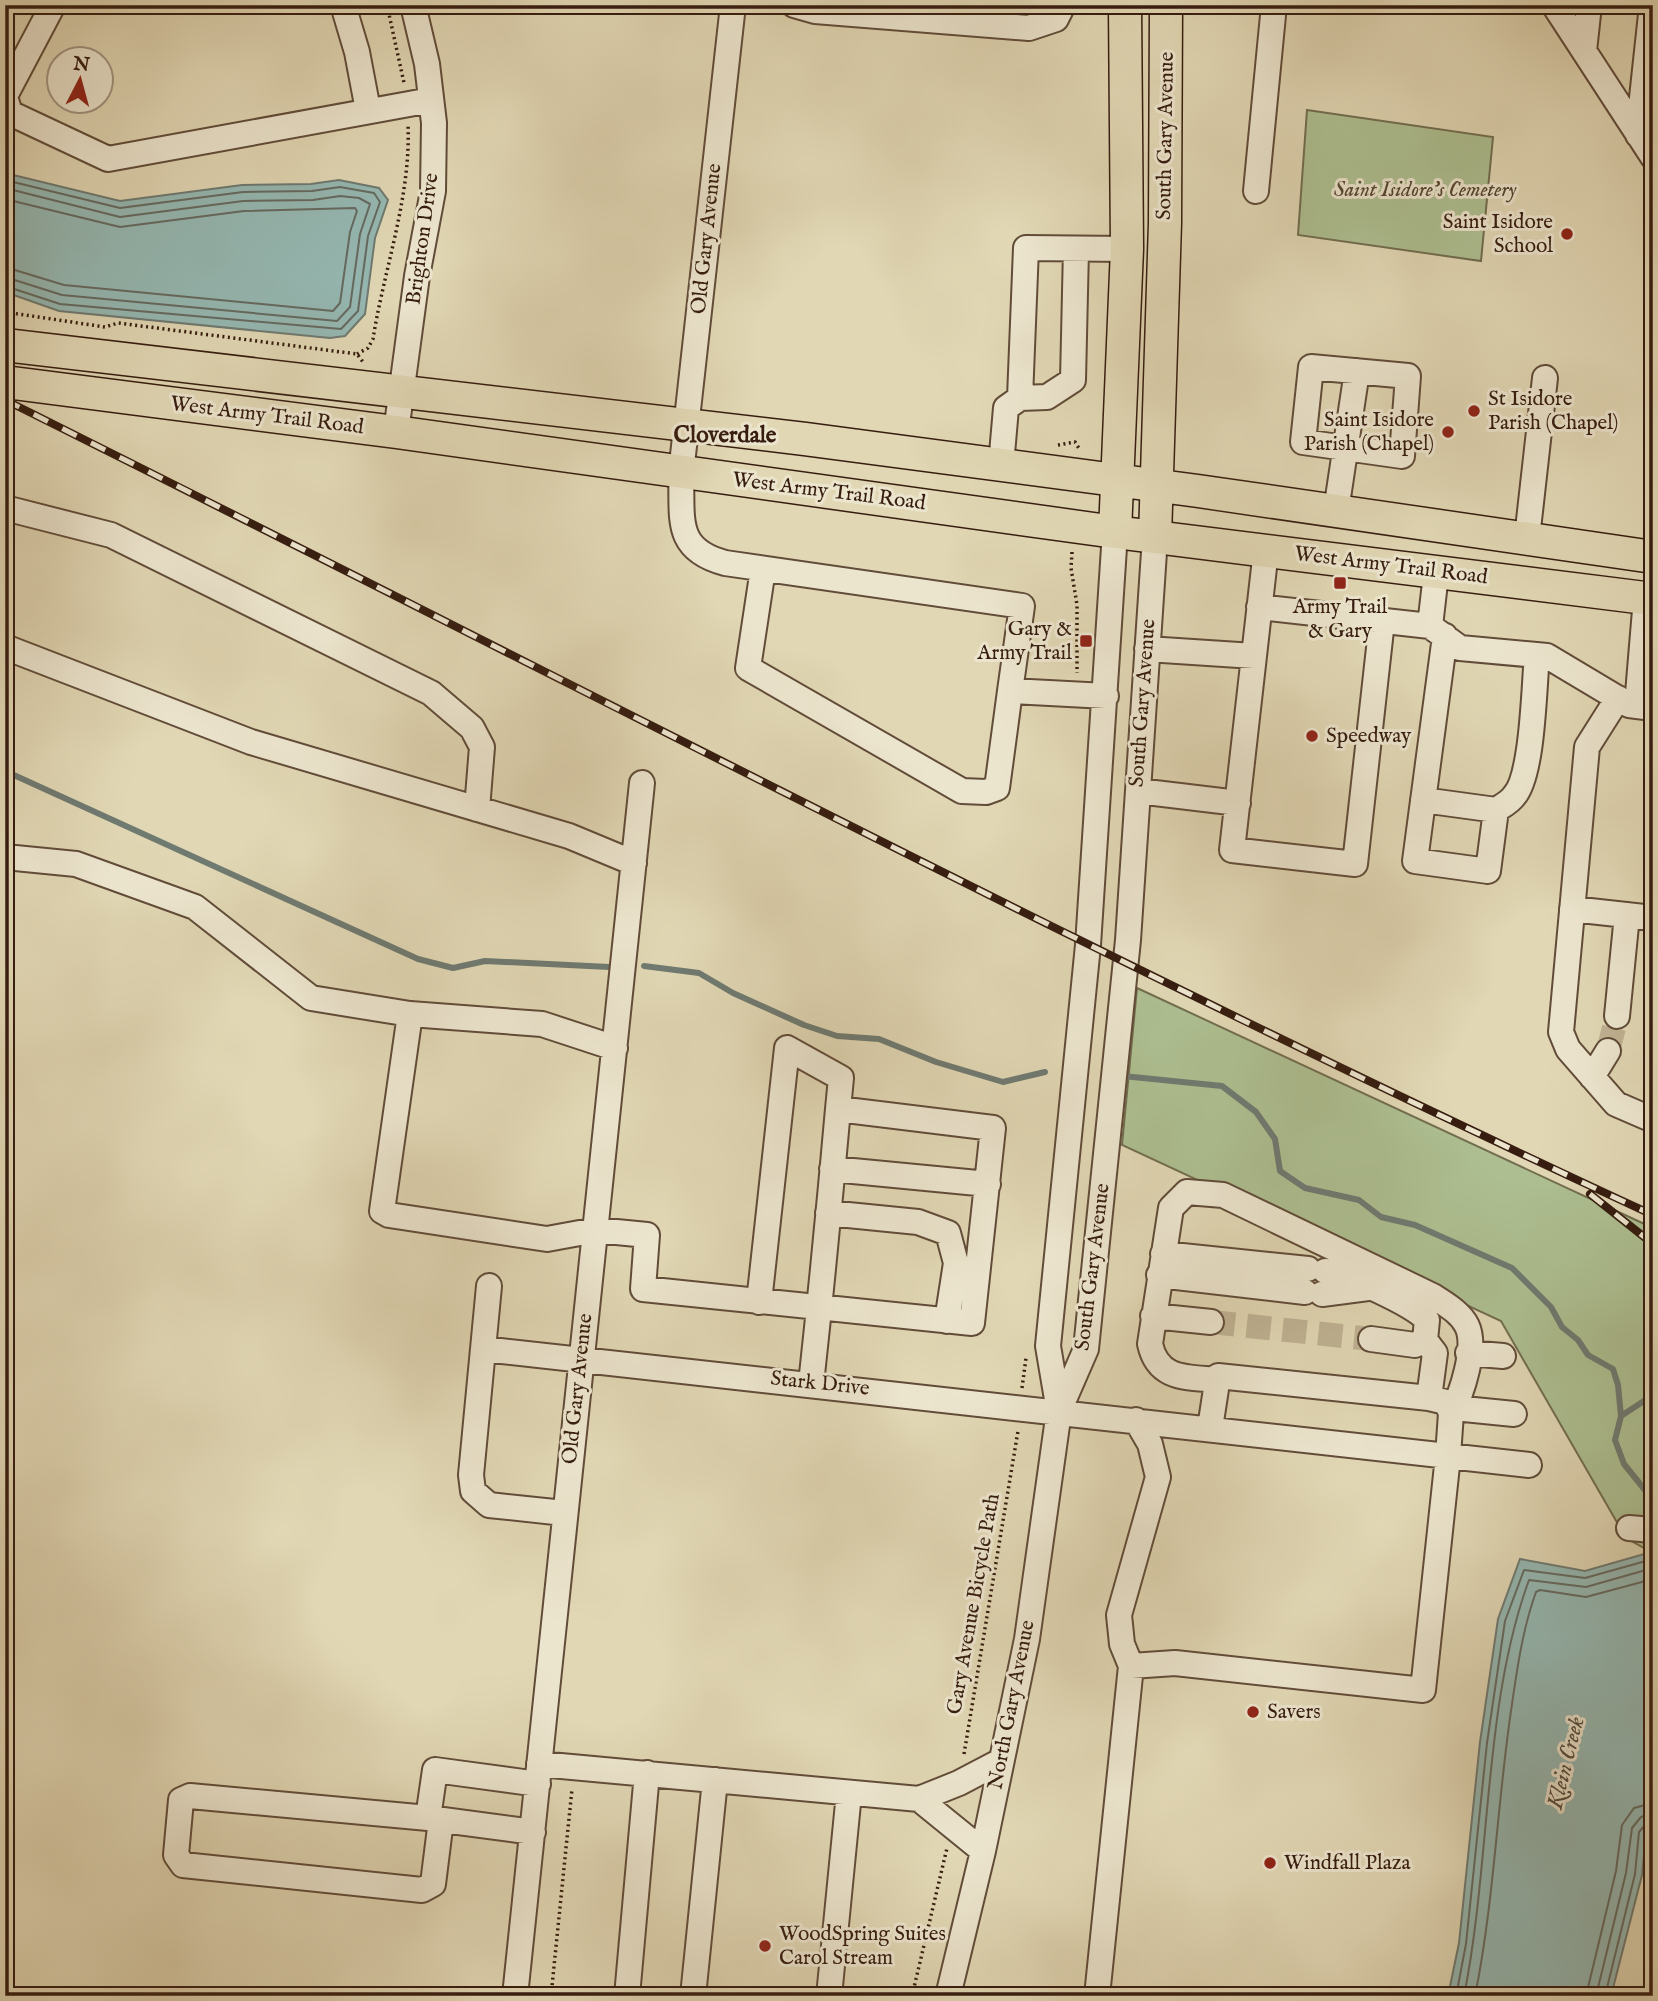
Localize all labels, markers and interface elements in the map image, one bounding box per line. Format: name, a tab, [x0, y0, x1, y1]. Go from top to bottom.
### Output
north arrow	[46, 46, 116, 116]
street label: South Gary Avenue	[1151, 51, 1181, 220]
text: N	[71, 52, 92, 78]
street label: Old Gary Avenue	[686, 162, 728, 316]
street label: Brighton Drive	[400, 171, 446, 307]
park label: Saint Isidore's Cemetery	[1334, 177, 1516, 204]
place label: Saint Isidore School	[1443, 209, 1553, 260]
marker: Saint Isidore School	[1559, 226, 1575, 242]
place label: St Isidore Parish (Chapel)	[1488, 386, 1618, 437]
street label: West Army Trail Road	[169, 391, 366, 441]
marker: St Isidore Parish (Chapel)	[1466, 403, 1482, 419]
place label: Saint Isidore Parish (Chapel)	[1304, 407, 1434, 458]
district label: Cloverdale	[674, 421, 777, 450]
marker: Saint Isidore Parish (Chapel)	[1440, 424, 1456, 440]
street label: West Army Trail Road	[731, 467, 928, 517]
street label: West Army Trail Road	[1293, 541, 1490, 591]
marker: Army Trail & Gary	[1332, 575, 1348, 591]
place label: Army Trail & Gary	[1292, 594, 1388, 645]
place label: Gary & Army Trail	[976, 616, 1072, 667]
street label: South Gary Avenue	[1124, 618, 1162, 788]
marker: Gary & Army Trail	[1078, 633, 1094, 649]
place label: Speedway	[1326, 723, 1412, 750]
marker: Speedway	[1304, 728, 1320, 744]
street label: South Gary Avenue	[1069, 1181, 1117, 1352]
street label: Old Gary Avenue	[557, 1312, 599, 1466]
street label: Stark Drive	[769, 1365, 871, 1403]
street label: Gary Avenue Bicycle Path	[941, 1491, 1007, 1717]
street label: North Gary Avenue	[982, 1618, 1042, 1792]
place label: Savers	[1267, 1699, 1321, 1726]
marker: Savers	[1245, 1704, 1261, 1720]
water label: Klein Creek	[1540, 1714, 1591, 1813]
place label: Windfall Plaza	[1284, 1850, 1411, 1877]
marker: Windfall Plaza	[1262, 1855, 1278, 1871]
place label: WoodSpring Suites Carol Stream	[779, 1921, 946, 1972]
marker: WoodSpring Suites Carol Stream	[757, 1938, 773, 1954]

